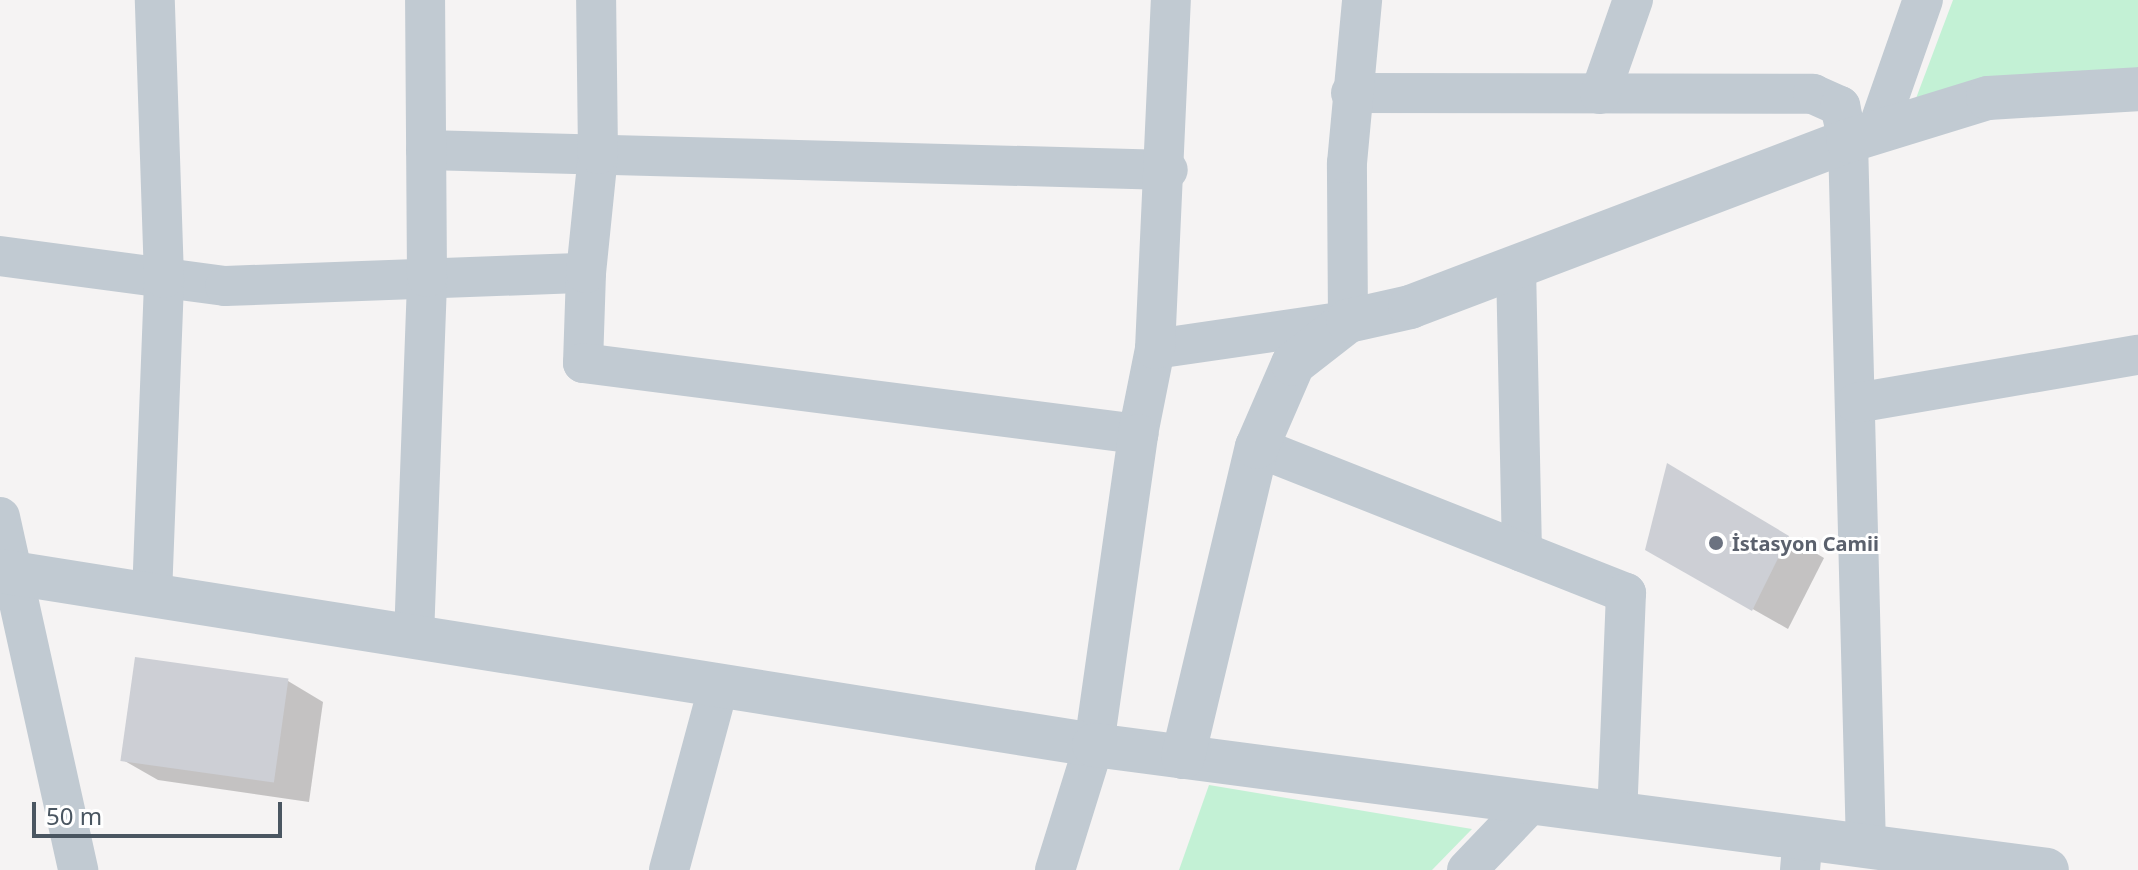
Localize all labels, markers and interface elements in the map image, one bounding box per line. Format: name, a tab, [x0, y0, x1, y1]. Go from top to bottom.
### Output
place label: İstasyon Camii	[1732, 531, 1879, 555]
marker: İstasyon Camii	[1707, 534, 1725, 552]
scale bar	[36, 786, 286, 836]
text: 50 m	[46, 799, 102, 832]

